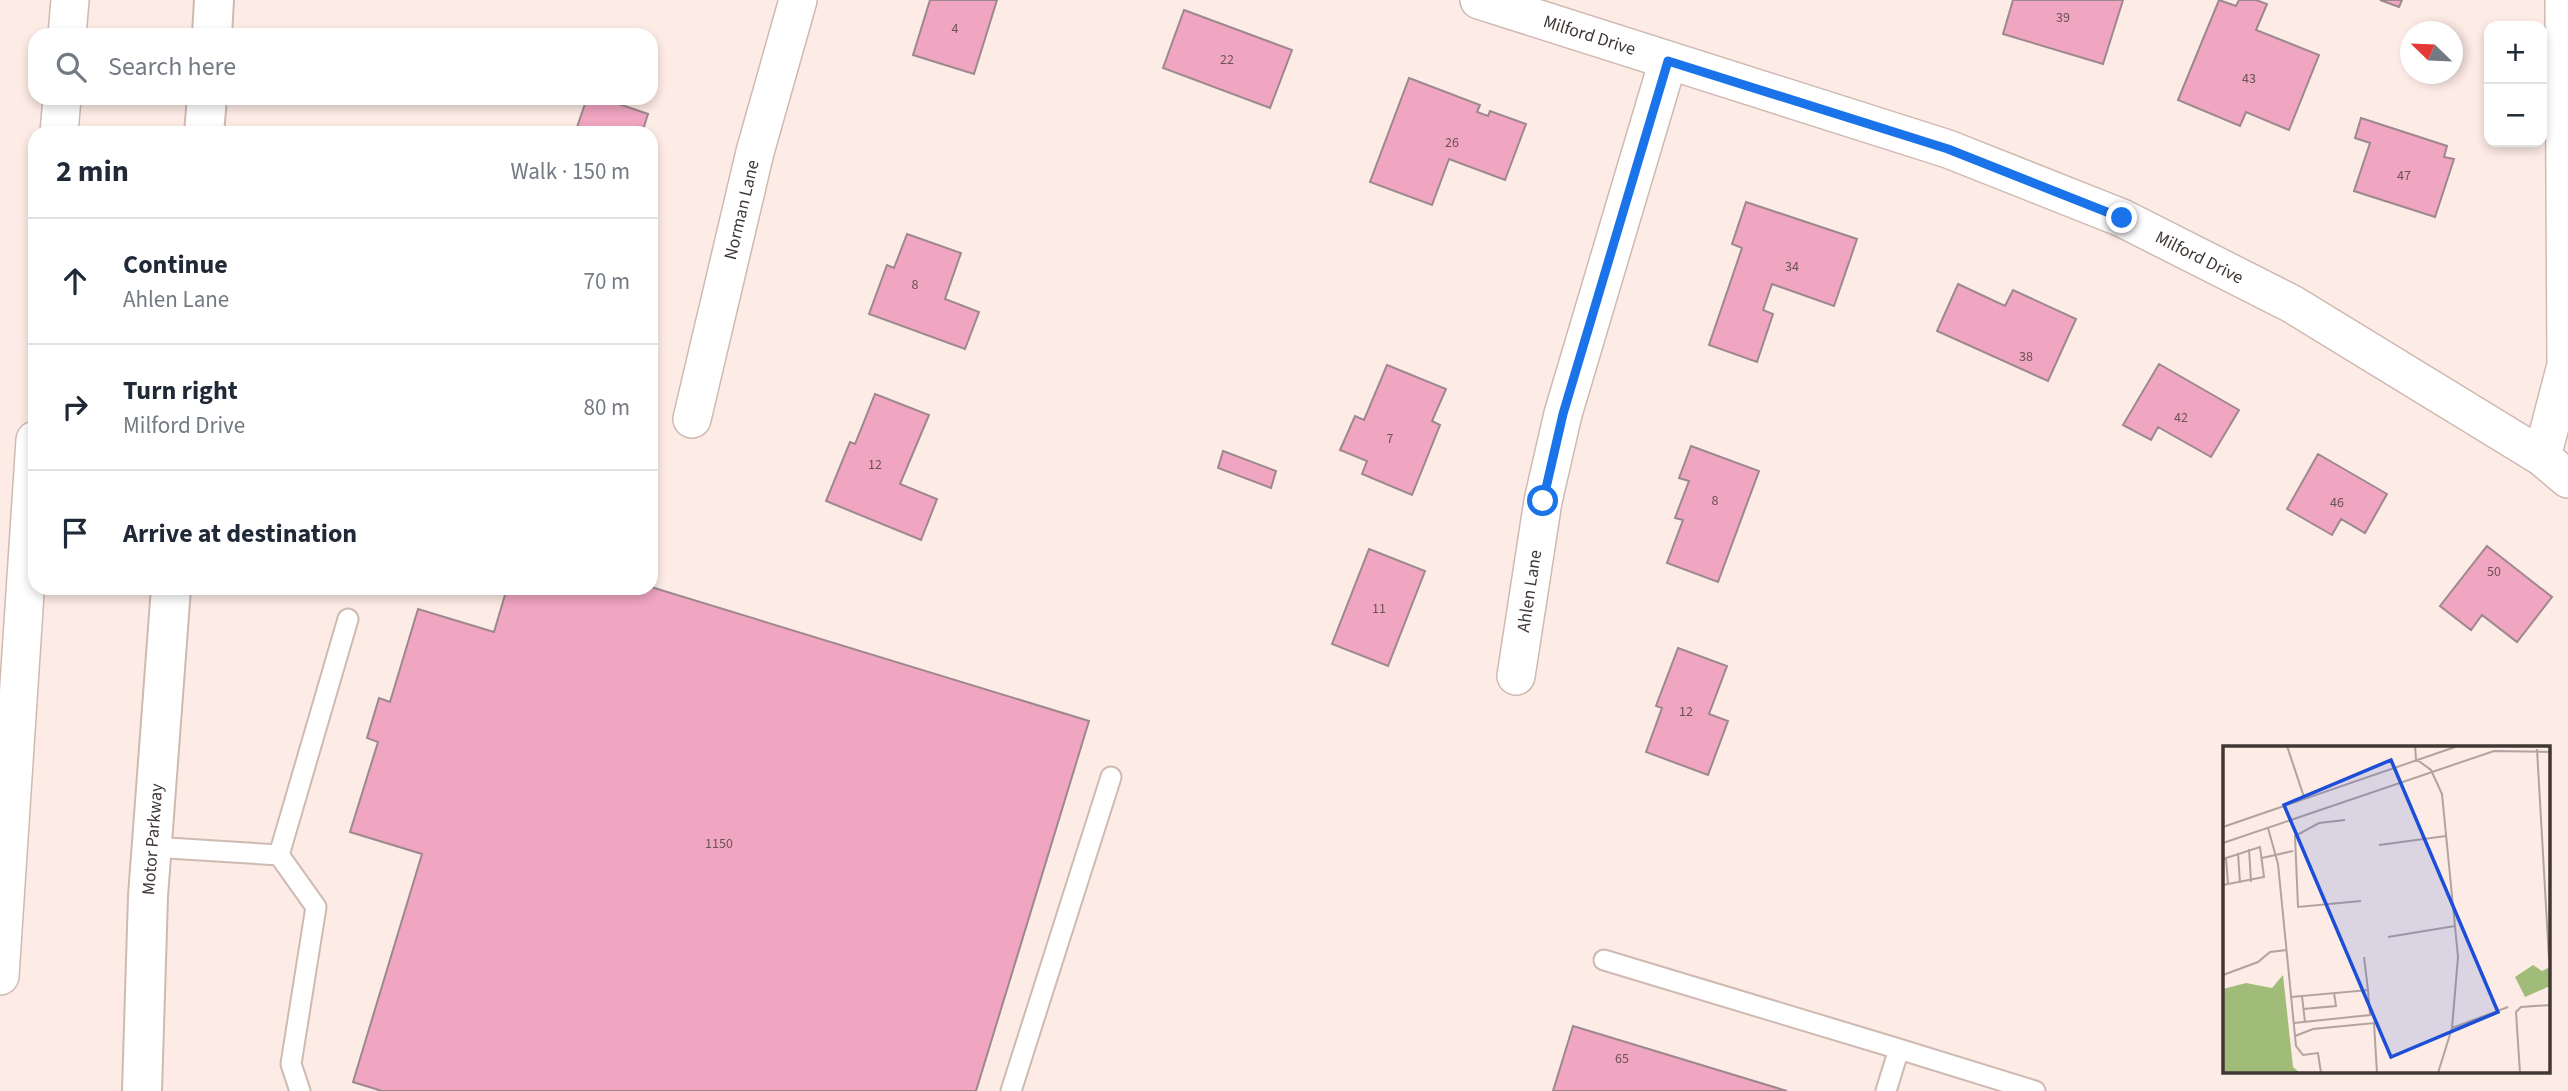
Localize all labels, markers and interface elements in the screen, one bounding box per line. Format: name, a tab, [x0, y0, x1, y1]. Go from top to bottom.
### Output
house number: 39	[2056, 8, 2070, 28]
street label: Milford Drive	[1540, 9, 1639, 62]
house number: 4	[952, 19, 959, 39]
north arrow	[2400, 21, 2463, 84]
map controls	[2484, 21, 2547, 147]
button: +	[2484, 21, 2547, 84]
search box	[28, 28, 658, 105]
icon: search	[52, 48, 90, 86]
text: Search here	[108, 48, 236, 85]
house number: 22	[1220, 50, 1234, 70]
house number: 43	[2242, 69, 2256, 89]
button: −	[2484, 84, 2547, 147]
house number: 26	[1445, 133, 1459, 153]
text: 2 min	[56, 150, 129, 193]
text: Walk · 150 m	[511, 155, 630, 188]
street label: Norman Lane	[718, 157, 766, 262]
house number: 47	[2397, 166, 2411, 186]
route end	[2106, 202, 2137, 233]
street label: Milford Drive	[2151, 225, 2248, 290]
text: Continue	[123, 246, 228, 283]
house number: 34	[1785, 257, 1799, 277]
icon: ahead	[56, 262, 94, 300]
text: 70 m	[583, 265, 630, 298]
house number: 8	[912, 275, 919, 295]
text: Ahlen Lane	[123, 283, 229, 316]
house number: 38	[2019, 347, 2033, 367]
text: Turn right	[123, 372, 238, 409]
icon: right	[56, 388, 94, 426]
text: 80 m	[583, 391, 630, 424]
house number: 42	[2174, 408, 2188, 428]
text: Milford Drive	[123, 409, 245, 442]
house number: 7	[1387, 429, 1394, 449]
house number: 12	[868, 455, 882, 475]
route start	[1527, 485, 1558, 516]
house number: 8	[1712, 491, 1719, 511]
house number: 46	[2330, 493, 2344, 513]
icon: arrive	[56, 514, 94, 552]
text: Arrive at destination	[123, 515, 357, 552]
street label: Ahlen Lane	[1511, 548, 1548, 634]
house number: 50	[2487, 562, 2501, 582]
house number: 11	[1372, 599, 1386, 619]
house number: 12	[1679, 702, 1693, 722]
inset map	[2223, 746, 2550, 1074]
street label: Motor Parkway	[136, 782, 169, 896]
house number: 1150	[705, 834, 733, 854]
house number: 65	[1615, 1049, 1629, 1069]

